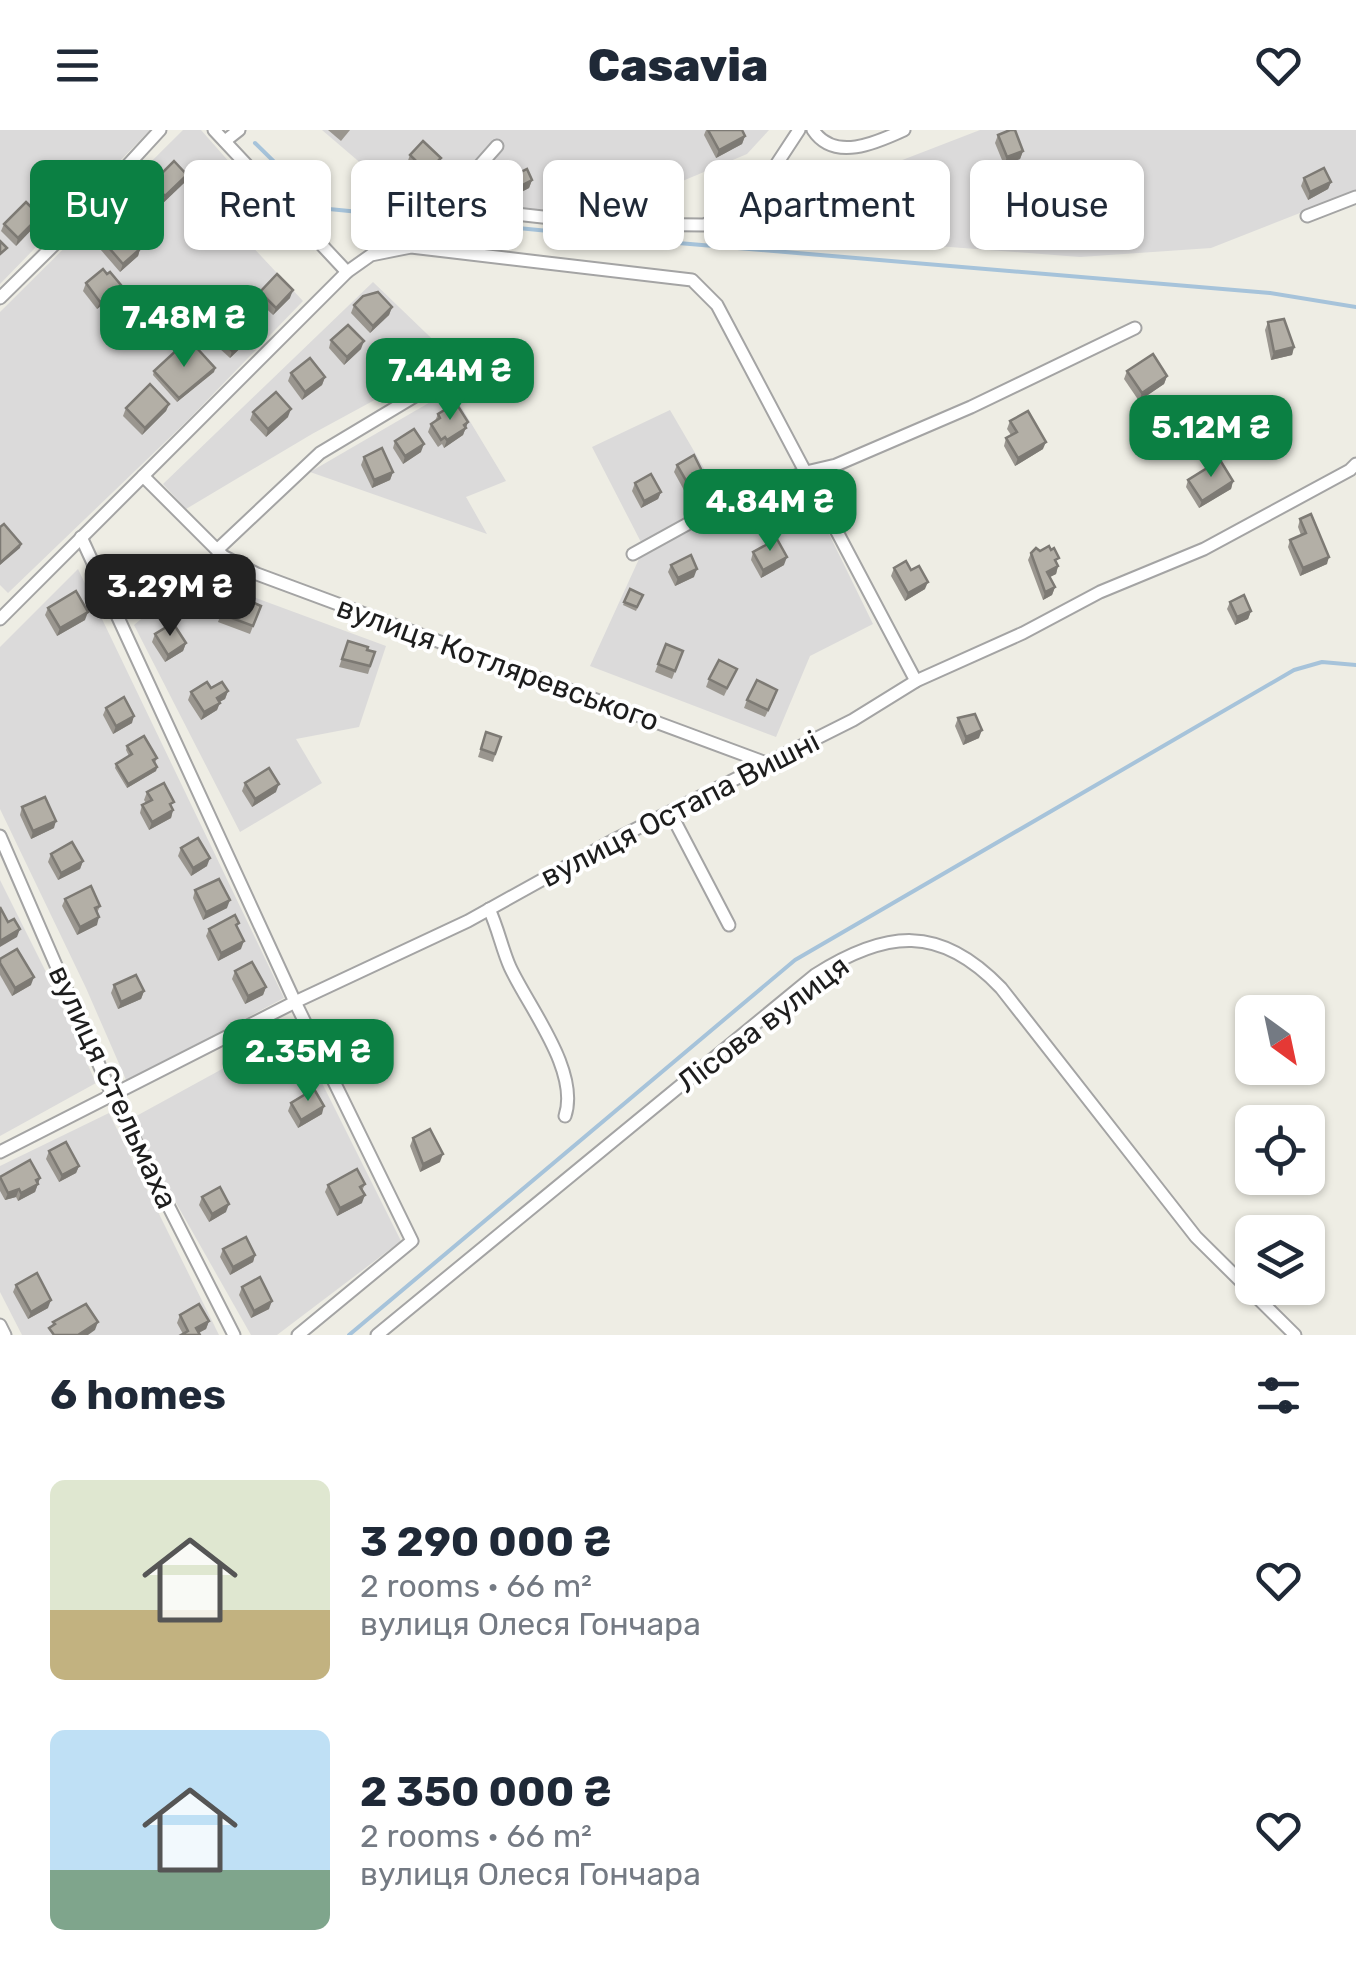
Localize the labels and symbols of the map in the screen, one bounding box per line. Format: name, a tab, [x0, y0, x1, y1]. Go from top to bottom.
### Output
pin: 7.48M ₴	[92, 285, 276, 370]
pin: 7.44M ₴	[358, 338, 542, 423]
pin: 5.12M ₴	[1119, 395, 1303, 480]
pin: 4.84M ₴	[678, 469, 862, 554]
pin: 3.29M ₴	[78, 554, 262, 639]
street label: вулиця Котляревського	[332, 589, 664, 739]
street label: вулиця Остапа Вишні	[535, 723, 825, 895]
street label: Лісова вулиця	[670, 948, 856, 1100]
street label: вулиця Стельмаха	[41, 960, 185, 1214]
north arrow	[1235, 995, 1325, 1085]
pin: 2.35M ₴	[216, 1019, 400, 1104]

